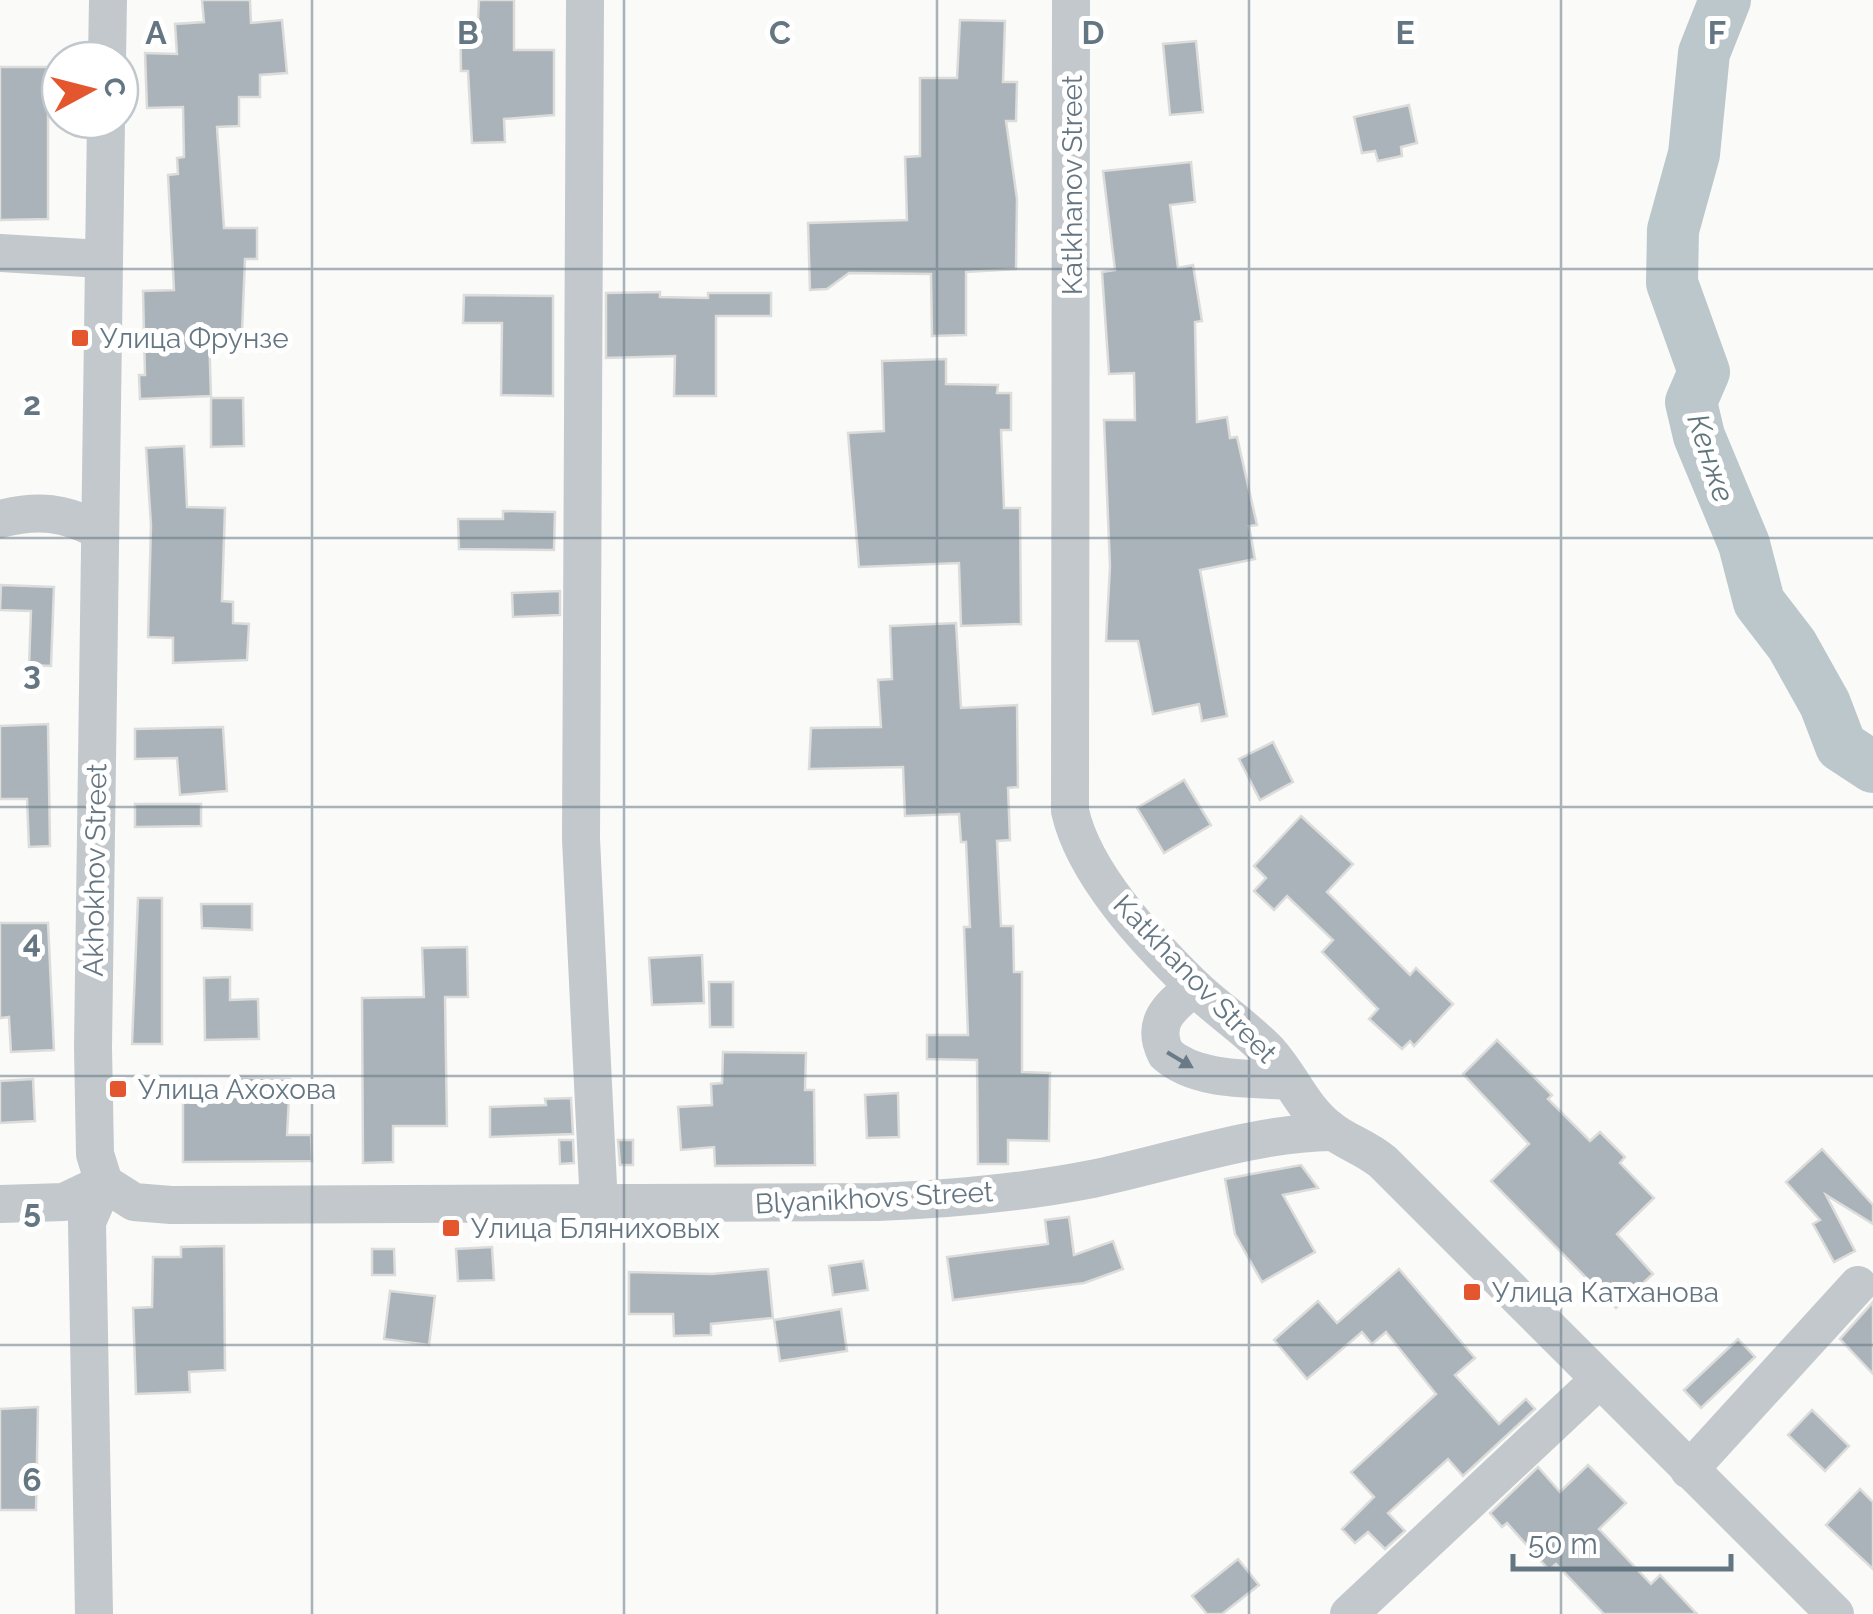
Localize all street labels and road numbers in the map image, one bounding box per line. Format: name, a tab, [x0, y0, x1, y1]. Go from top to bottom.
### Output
street label: Katkhanov Street	[1056, 74, 1089, 295]
street label: Akhokhov Street	[77, 763, 113, 977]
street label: Katkhanov Street	[1107, 888, 1284, 1070]
street label: Blyanikhovs Street	[754, 1175, 995, 1221]

